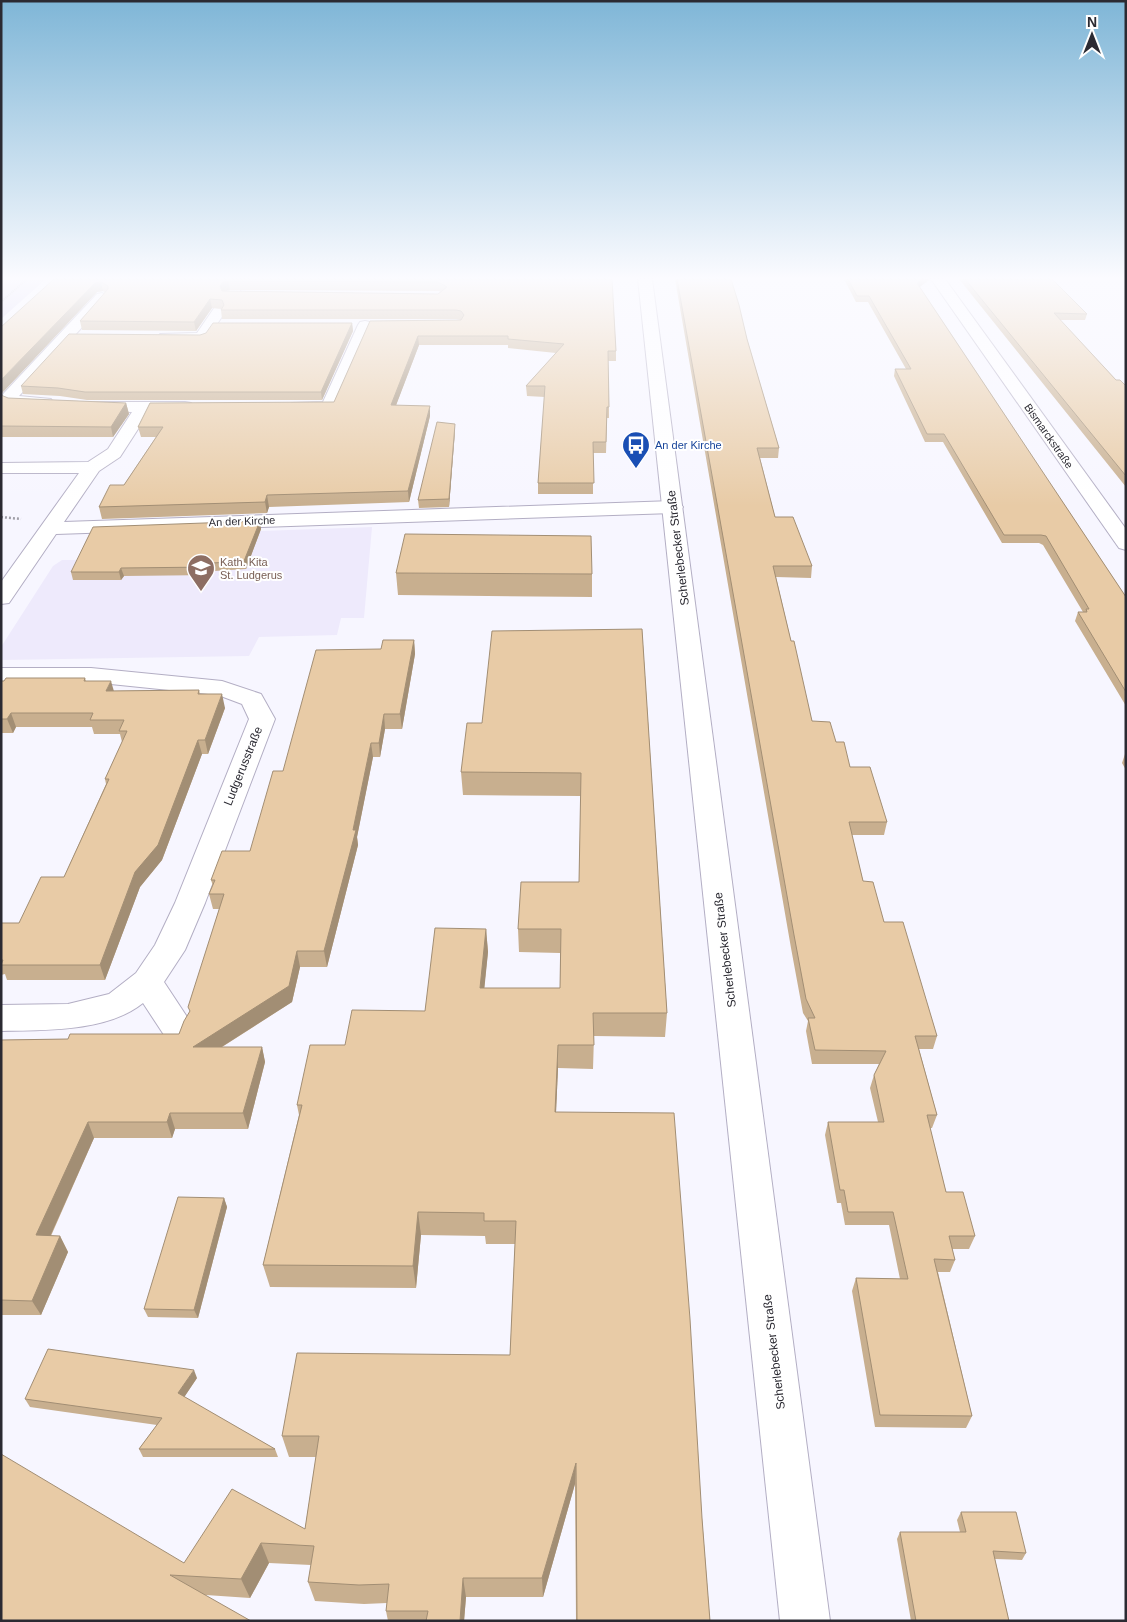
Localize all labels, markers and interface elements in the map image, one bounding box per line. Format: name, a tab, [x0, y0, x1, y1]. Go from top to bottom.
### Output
north arrow	[1067, 10, 1117, 60]
text: N	[1087, 14, 1097, 30]
street label: Bismarckstraße	[1022, 401, 1076, 471]
bus stop icon: An der Kirche	[621, 430, 651, 469]
place label: An der Kirche	[655, 439, 722, 451]
street label: Scherlebecker Straße	[664, 489, 692, 606]
street label: An der Kirche	[208, 514, 276, 528]
school or university icon: Kath. Kita St. Ludgerus	[186, 553, 216, 592]
place label: Kath. Kita St. Ludgerus	[220, 556, 283, 581]
street label: Ludgerusstraße	[221, 724, 265, 808]
street label: Scherlebecker Straße	[711, 891, 739, 1008]
street label: Scherlebecker Straße	[760, 1293, 788, 1410]

